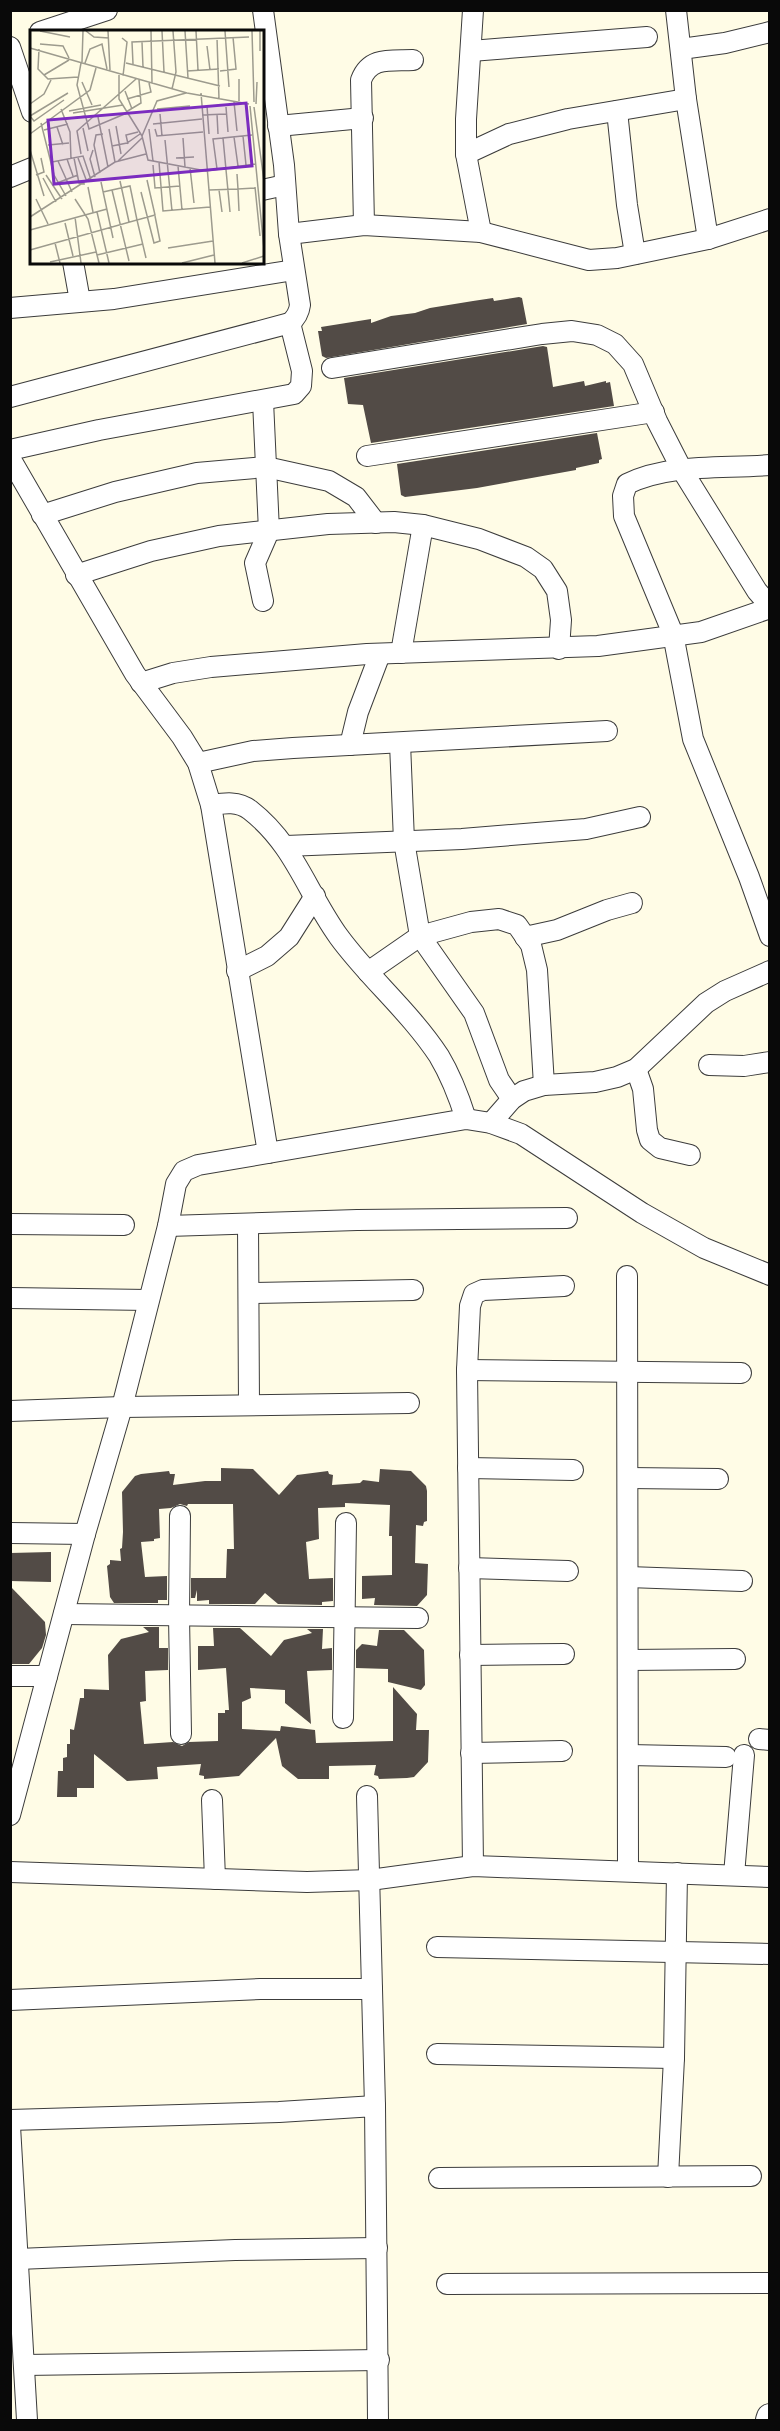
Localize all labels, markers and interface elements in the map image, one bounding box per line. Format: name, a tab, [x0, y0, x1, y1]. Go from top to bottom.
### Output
inset map	[30, 30, 264, 264]

